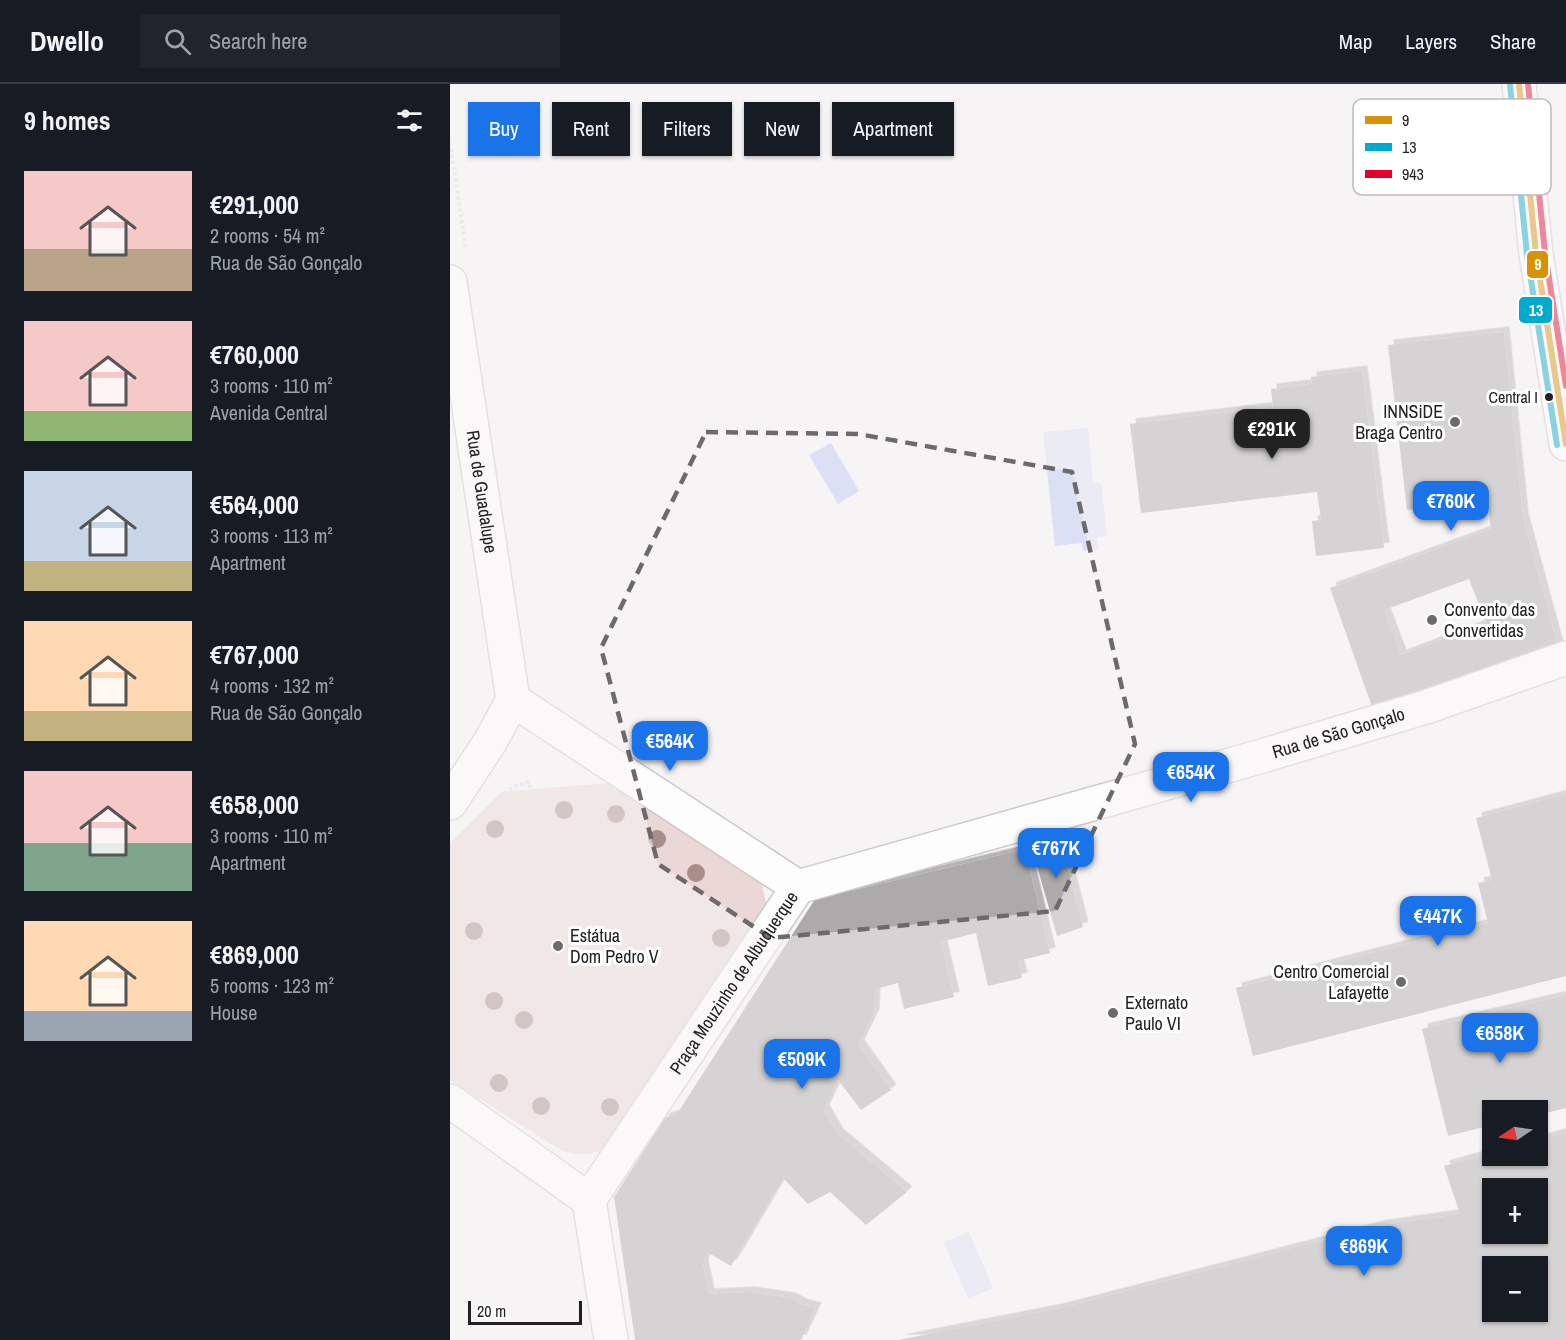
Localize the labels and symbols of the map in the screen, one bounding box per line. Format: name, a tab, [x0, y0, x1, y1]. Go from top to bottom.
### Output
legend	[1353, 99, 1551, 195]
text: 9	[1402, 109, 1409, 131]
text: 13	[1402, 136, 1417, 158]
text: 943	[1402, 163, 1424, 185]
line badge: 9	[1526, 250, 1549, 279]
text: 9	[1534, 253, 1542, 275]
line badge: 13	[1518, 296, 1553, 324]
text: 13	[1529, 299, 1543, 321]
place label: Central I	[1488, 386, 1538, 408]
marker: Central I	[1543, 391, 1555, 403]
place label: INNSiDE Braga Centro	[1355, 399, 1443, 445]
pin: €291K	[1230, 409, 1314, 460]
marker: INNSiDE Braga Centro	[1448, 415, 1462, 429]
street label: Rua de Guadalupe	[460, 428, 504, 555]
pin: €760K	[1409, 481, 1493, 532]
place label: Convento das Convertidas	[1444, 597, 1535, 643]
marker: Convento das Convertidas	[1425, 613, 1439, 627]
street label: Rua de São Gonçalo	[1269, 701, 1408, 764]
pin: €564K	[628, 721, 712, 772]
pin: €654K	[1149, 752, 1233, 803]
pin: €767K	[1014, 828, 1098, 879]
street label: Praça Mouzinho de Albuquerque	[663, 886, 804, 1079]
pin: €447K	[1396, 896, 1480, 947]
place label: Estátua Dom Pedro V	[570, 923, 659, 969]
marker: Estátua Dom Pedro V	[551, 939, 565, 953]
place label: Centro Comercial Lafayette	[1273, 959, 1389, 1005]
marker: Centro Comercial Lafayette	[1394, 975, 1408, 989]
place label: Externato Paulo VI	[1125, 990, 1188, 1036]
marker: Externato Paulo VI	[1106, 1006, 1120, 1020]
pin: €658K	[1458, 1013, 1542, 1064]
pin: €509K	[760, 1039, 844, 1090]
north arrow	[1482, 1100, 1548, 1166]
pin: €869K	[1322, 1226, 1406, 1277]
scale bar	[468, 1298, 582, 1326]

